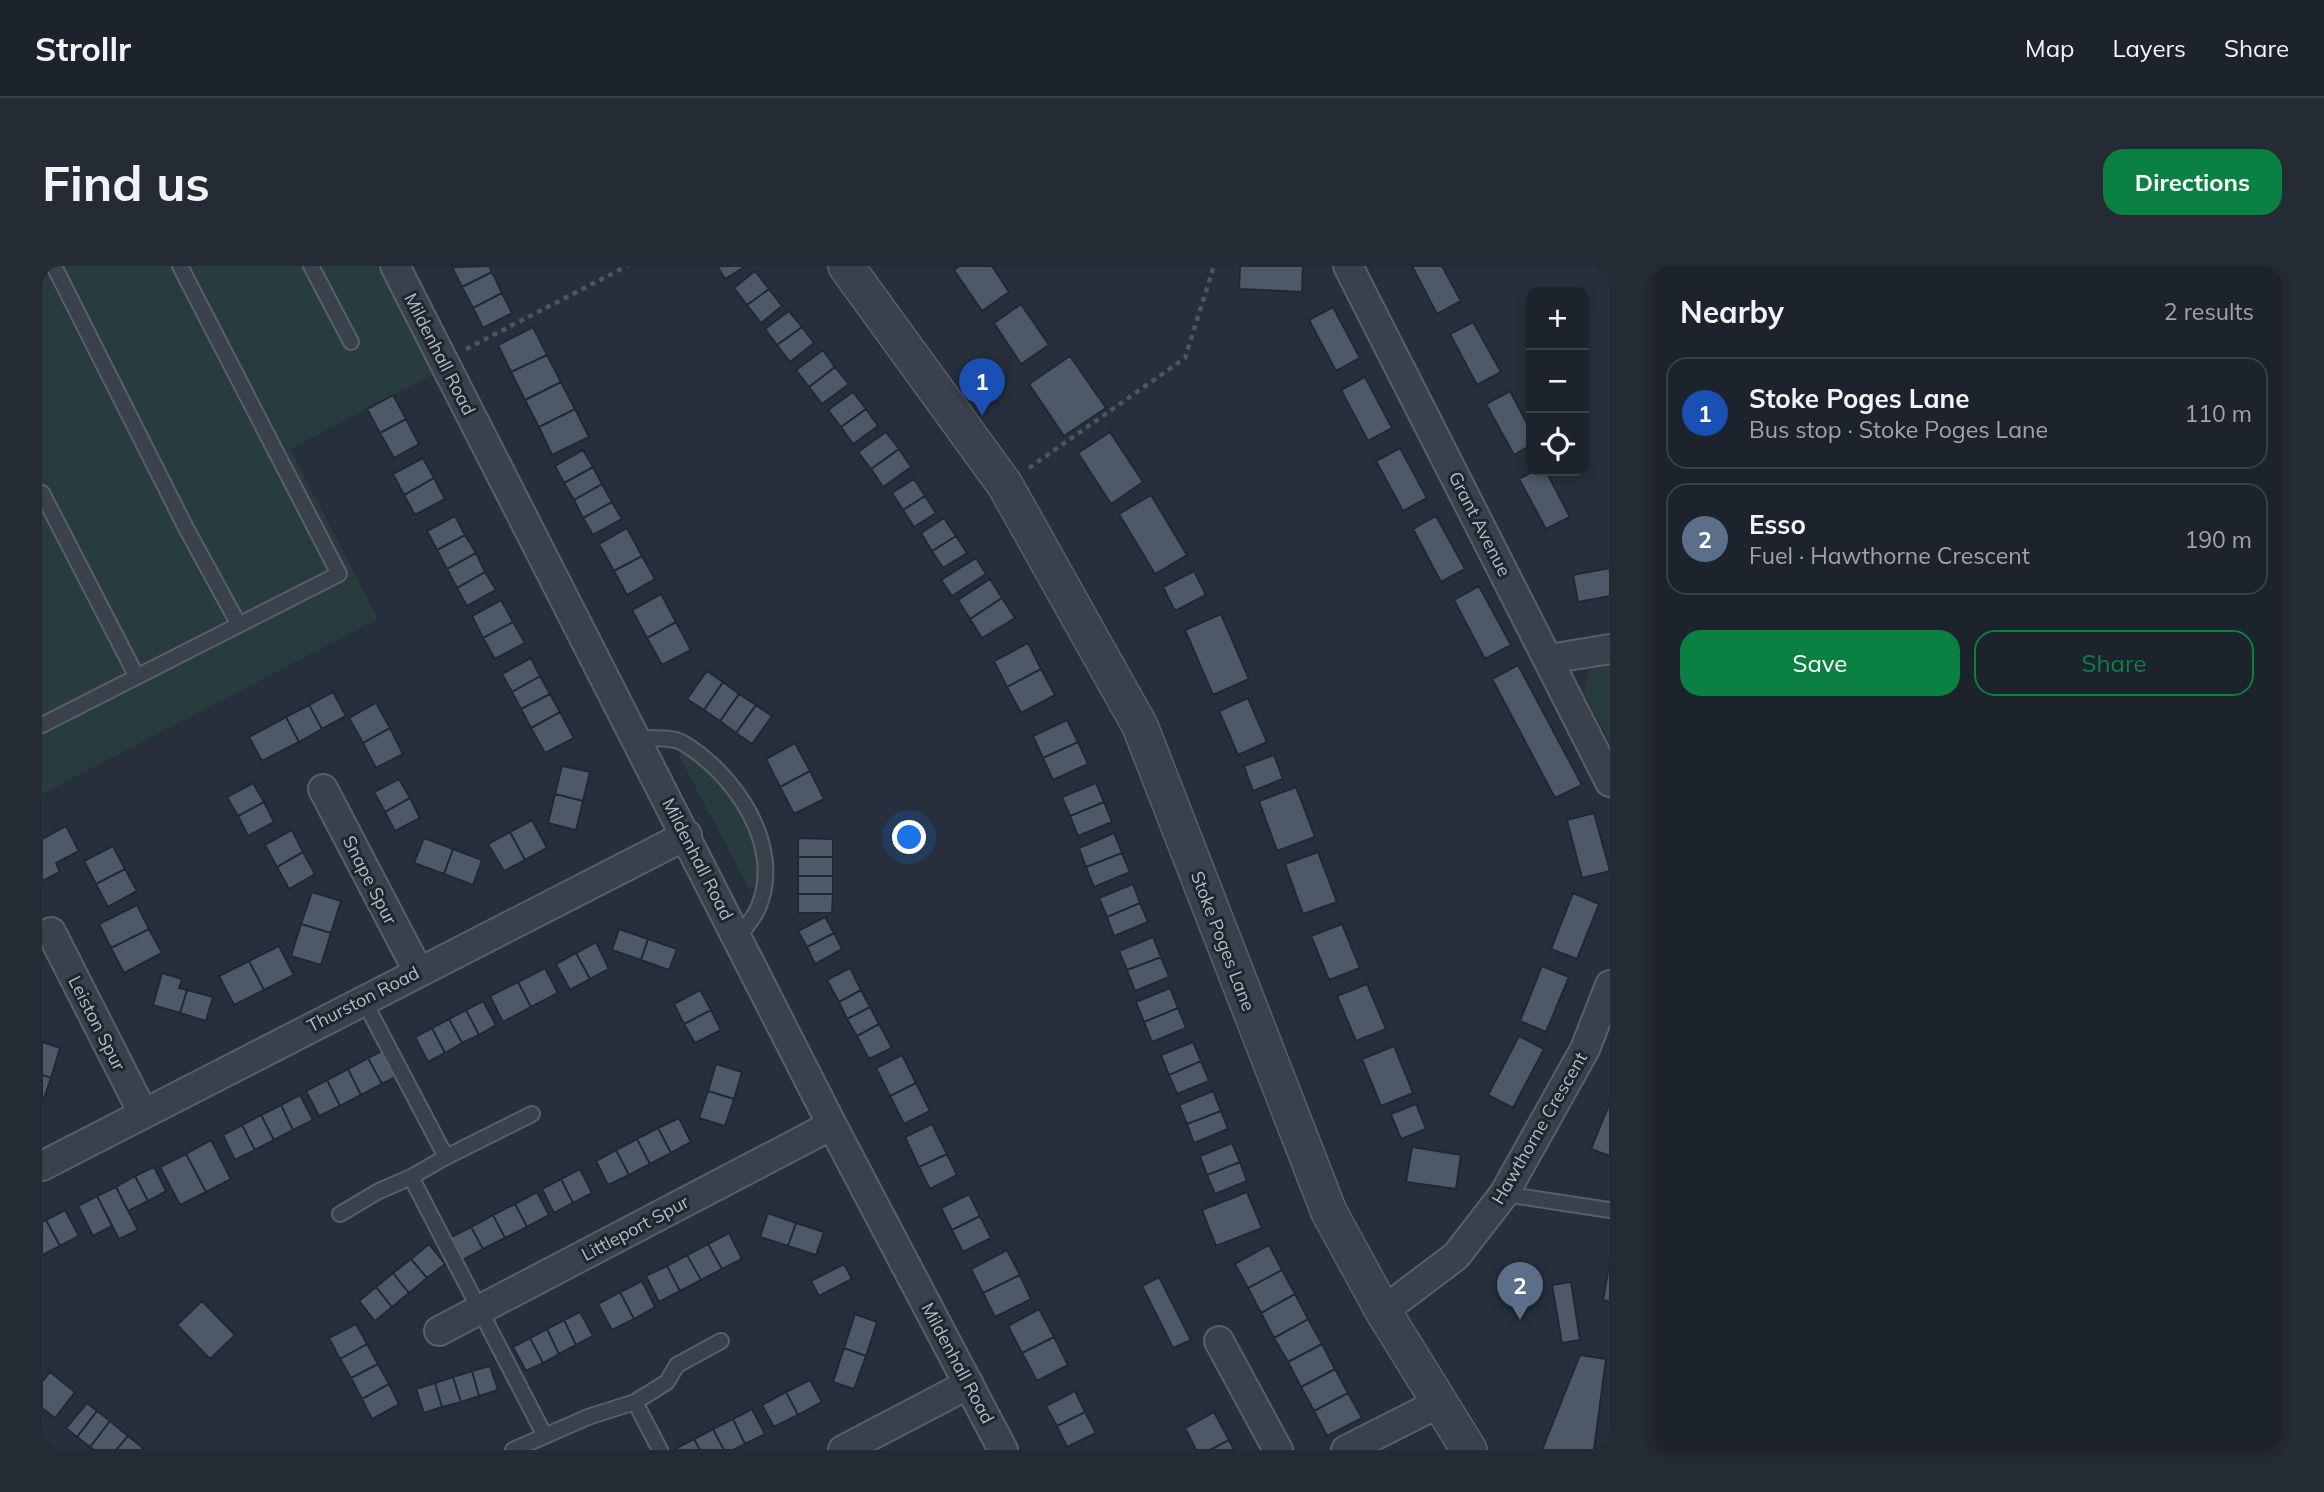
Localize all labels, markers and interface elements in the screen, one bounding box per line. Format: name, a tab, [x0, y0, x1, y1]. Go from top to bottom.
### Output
text: Strollr	[35, 28, 131, 69]
text: Map	[2025, 33, 2074, 63]
text: Layers	[2112, 33, 2186, 63]
text: Share	[2224, 33, 2289, 63]
button: Directions	[2103, 149, 2282, 215]
text: Find us	[42, 152, 210, 213]
map controls	[1526, 287, 1589, 476]
button: +	[1526, 287, 1589, 350]
street label: Mildenhall Road	[399, 289, 481, 419]
text: Nearby	[1680, 293, 1784, 331]
text: 2 results	[2164, 297, 2254, 326]
button: −	[1526, 350, 1589, 413]
pin: 1	[959, 358, 1005, 416]
text: Stoke Poges Lane	[1749, 382, 1969, 415]
text: 1	[1698, 399, 1712, 428]
text: 110 m	[2184, 399, 2252, 428]
button: locate	[1526, 413, 1589, 476]
text: Bus stop · Stoke Poges Lane	[1749, 415, 2048, 444]
street label: Grant Avenue	[1444, 468, 1516, 580]
text: Esso	[1749, 508, 1806, 541]
text: 2	[1698, 525, 1712, 554]
text: 190 m	[2184, 525, 2252, 554]
text: Fuel · Hawthorne Crescent	[1749, 541, 2030, 570]
button: Save	[1680, 630, 1960, 696]
button: Share	[1974, 630, 2254, 696]
street label: Mildenhall Road	[657, 794, 739, 924]
your location	[892, 820, 926, 854]
street label: Snape Spur	[338, 832, 402, 929]
street label: Stoke Poges Lane	[1186, 868, 1260, 1014]
street label: Thurston Road	[303, 961, 423, 1037]
street label: Leiston Spur	[63, 972, 131, 1075]
street label: Hawthorne Crescent	[1486, 1048, 1592, 1208]
street label: Littleport Spur	[577, 1190, 693, 1266]
pin: 2	[1497, 1262, 1543, 1320]
street label: Mildenhall Road	[916, 1298, 1000, 1428]

